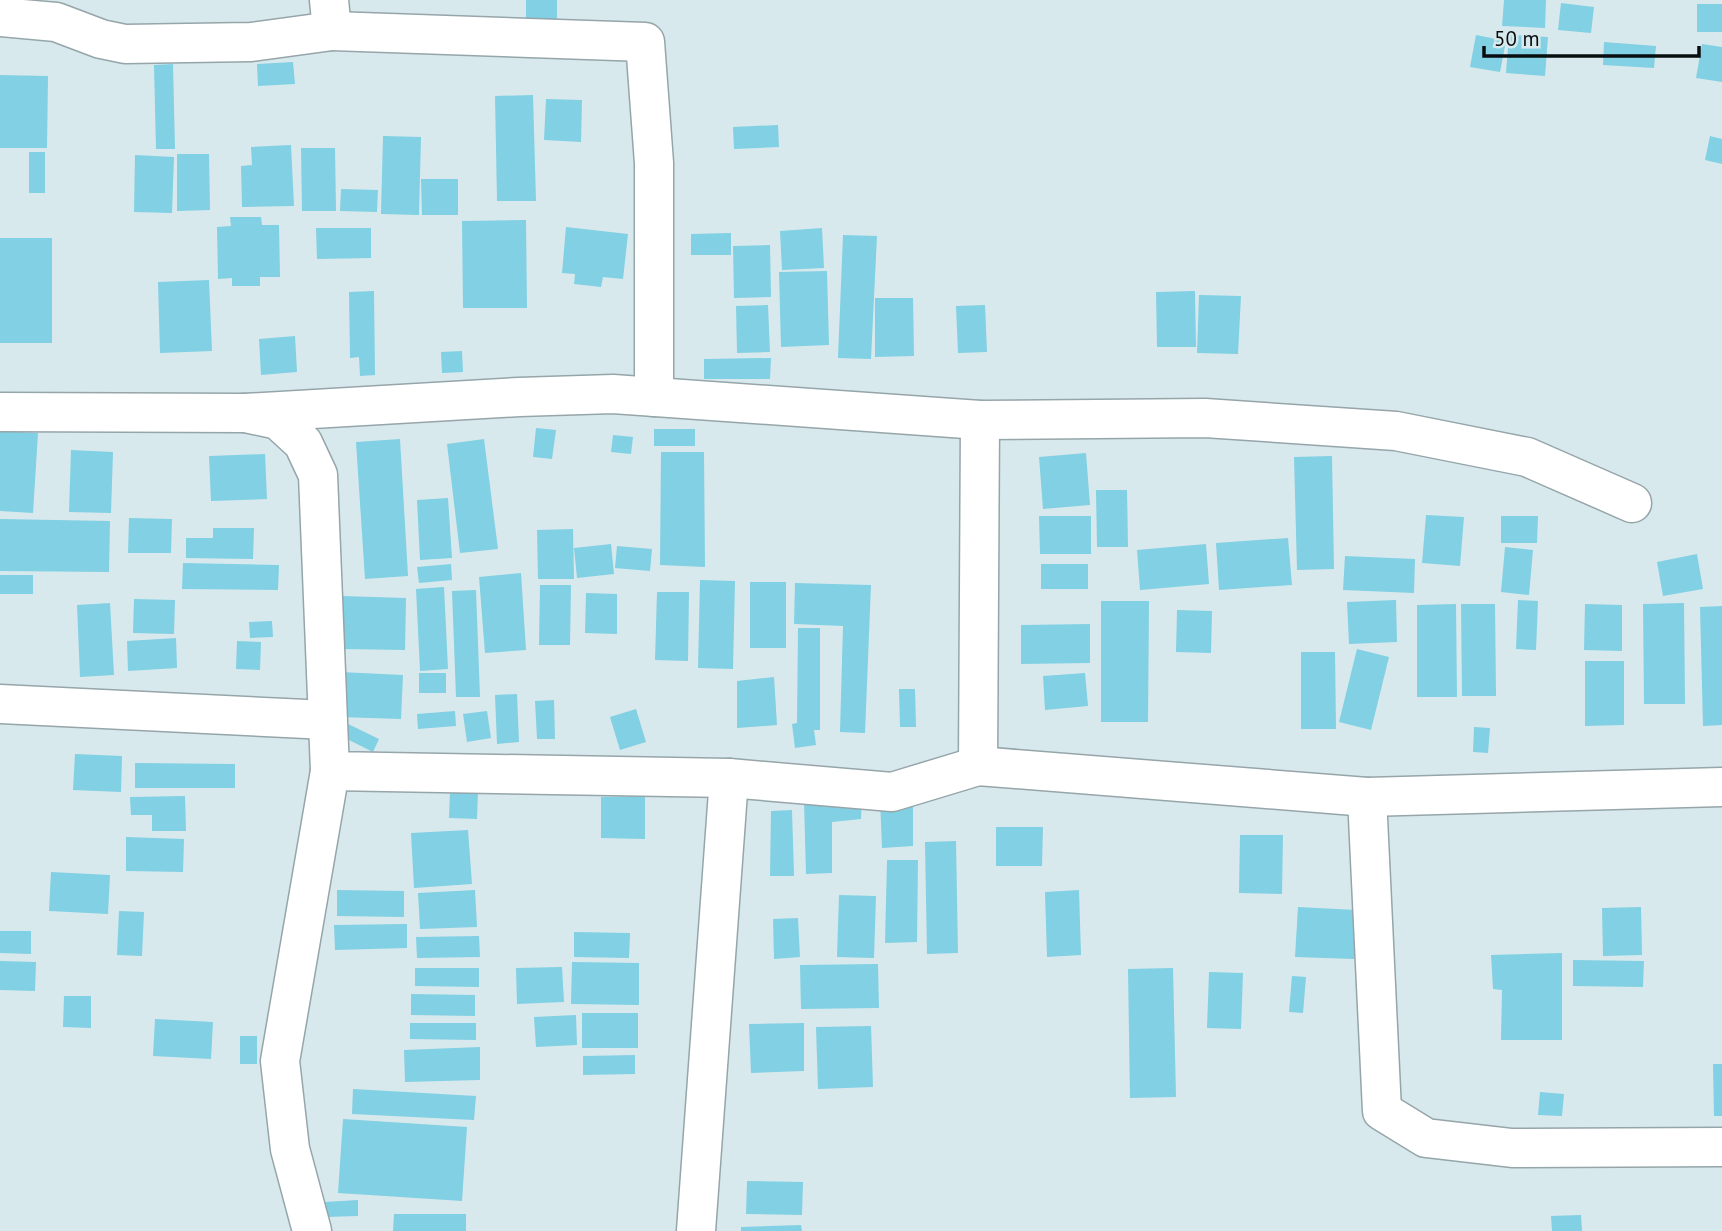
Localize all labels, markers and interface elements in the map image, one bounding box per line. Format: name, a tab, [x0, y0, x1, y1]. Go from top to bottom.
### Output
scale bar	[1484, 14, 1699, 58]
text: 50 m	[1494, 25, 1540, 52]

